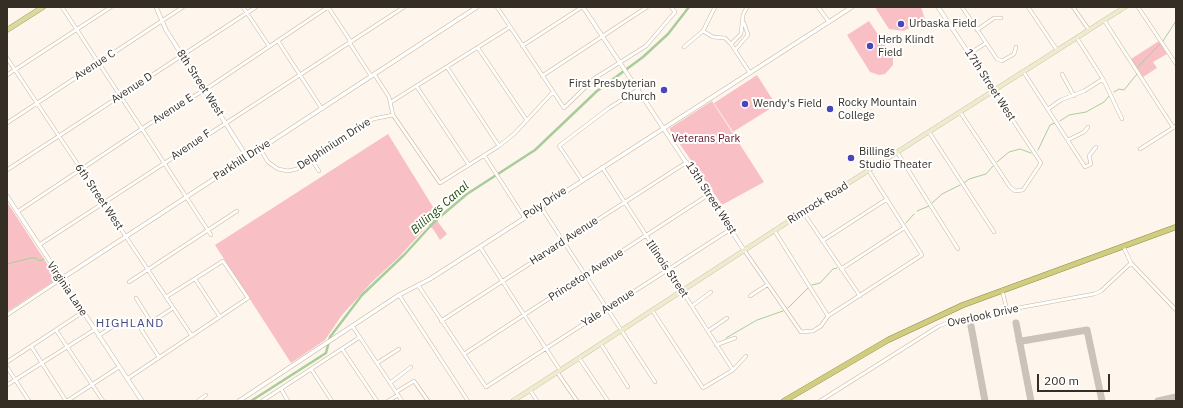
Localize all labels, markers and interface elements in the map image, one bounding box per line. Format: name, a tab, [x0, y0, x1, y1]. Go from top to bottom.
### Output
place label: Urbaska Field	[909, 17, 977, 31]
marker: Urbaska Field	[896, 19, 906, 29]
place label: Herb Klindt Field	[878, 33, 934, 59]
marker: Herb Klindt Field	[865, 41, 875, 51]
street label: 17th Street West	[962, 46, 1018, 124]
street label: Avenue C	[72, 47, 118, 83]
street label: 8th Street West	[174, 47, 226, 119]
street label: Avenue D	[109, 70, 155, 106]
place label: First Presbyterian Church	[569, 77, 656, 103]
marker: First Presbyterian Church	[659, 85, 669, 95]
street label: Avenue E	[150, 91, 196, 127]
place label: Rocky Mountain College	[838, 96, 917, 122]
place label: Wendy's Field	[753, 97, 822, 111]
marker: Wendy's Field	[740, 99, 750, 109]
marker: Rocky Mountain College	[825, 104, 835, 114]
street label: Delphinium Drive	[295, 115, 373, 173]
street label: Avenue F	[168, 127, 214, 163]
park label: Veterans Park	[672, 132, 740, 146]
street label: Parkhill Drive	[211, 137, 273, 183]
place label: Billings Studio Theater	[859, 145, 932, 171]
marker: Billings Studio Theater	[846, 153, 856, 163]
street label: 13th Street West	[683, 159, 739, 237]
street label: 6th Street West	[72, 161, 126, 233]
water label: Billings Canal	[408, 179, 472, 237]
street label: Rimrock Road	[785, 179, 851, 227]
street label: Poly Drive	[521, 184, 569, 222]
street label: Harvard Avenue	[527, 214, 601, 268]
street label: Illinois Street	[643, 238, 691, 300]
street label: Princeton Avenue	[546, 246, 626, 304]
street label: Virginia Lane	[44, 259, 90, 319]
street label: Yale Avenue	[579, 286, 637, 330]
street label: Overlook Drive	[946, 302, 1020, 330]
district label: HIGHLAND	[96, 317, 164, 331]
scale bar	[1039, 366, 1112, 392]
text: 200 m	[1044, 373, 1079, 388]

